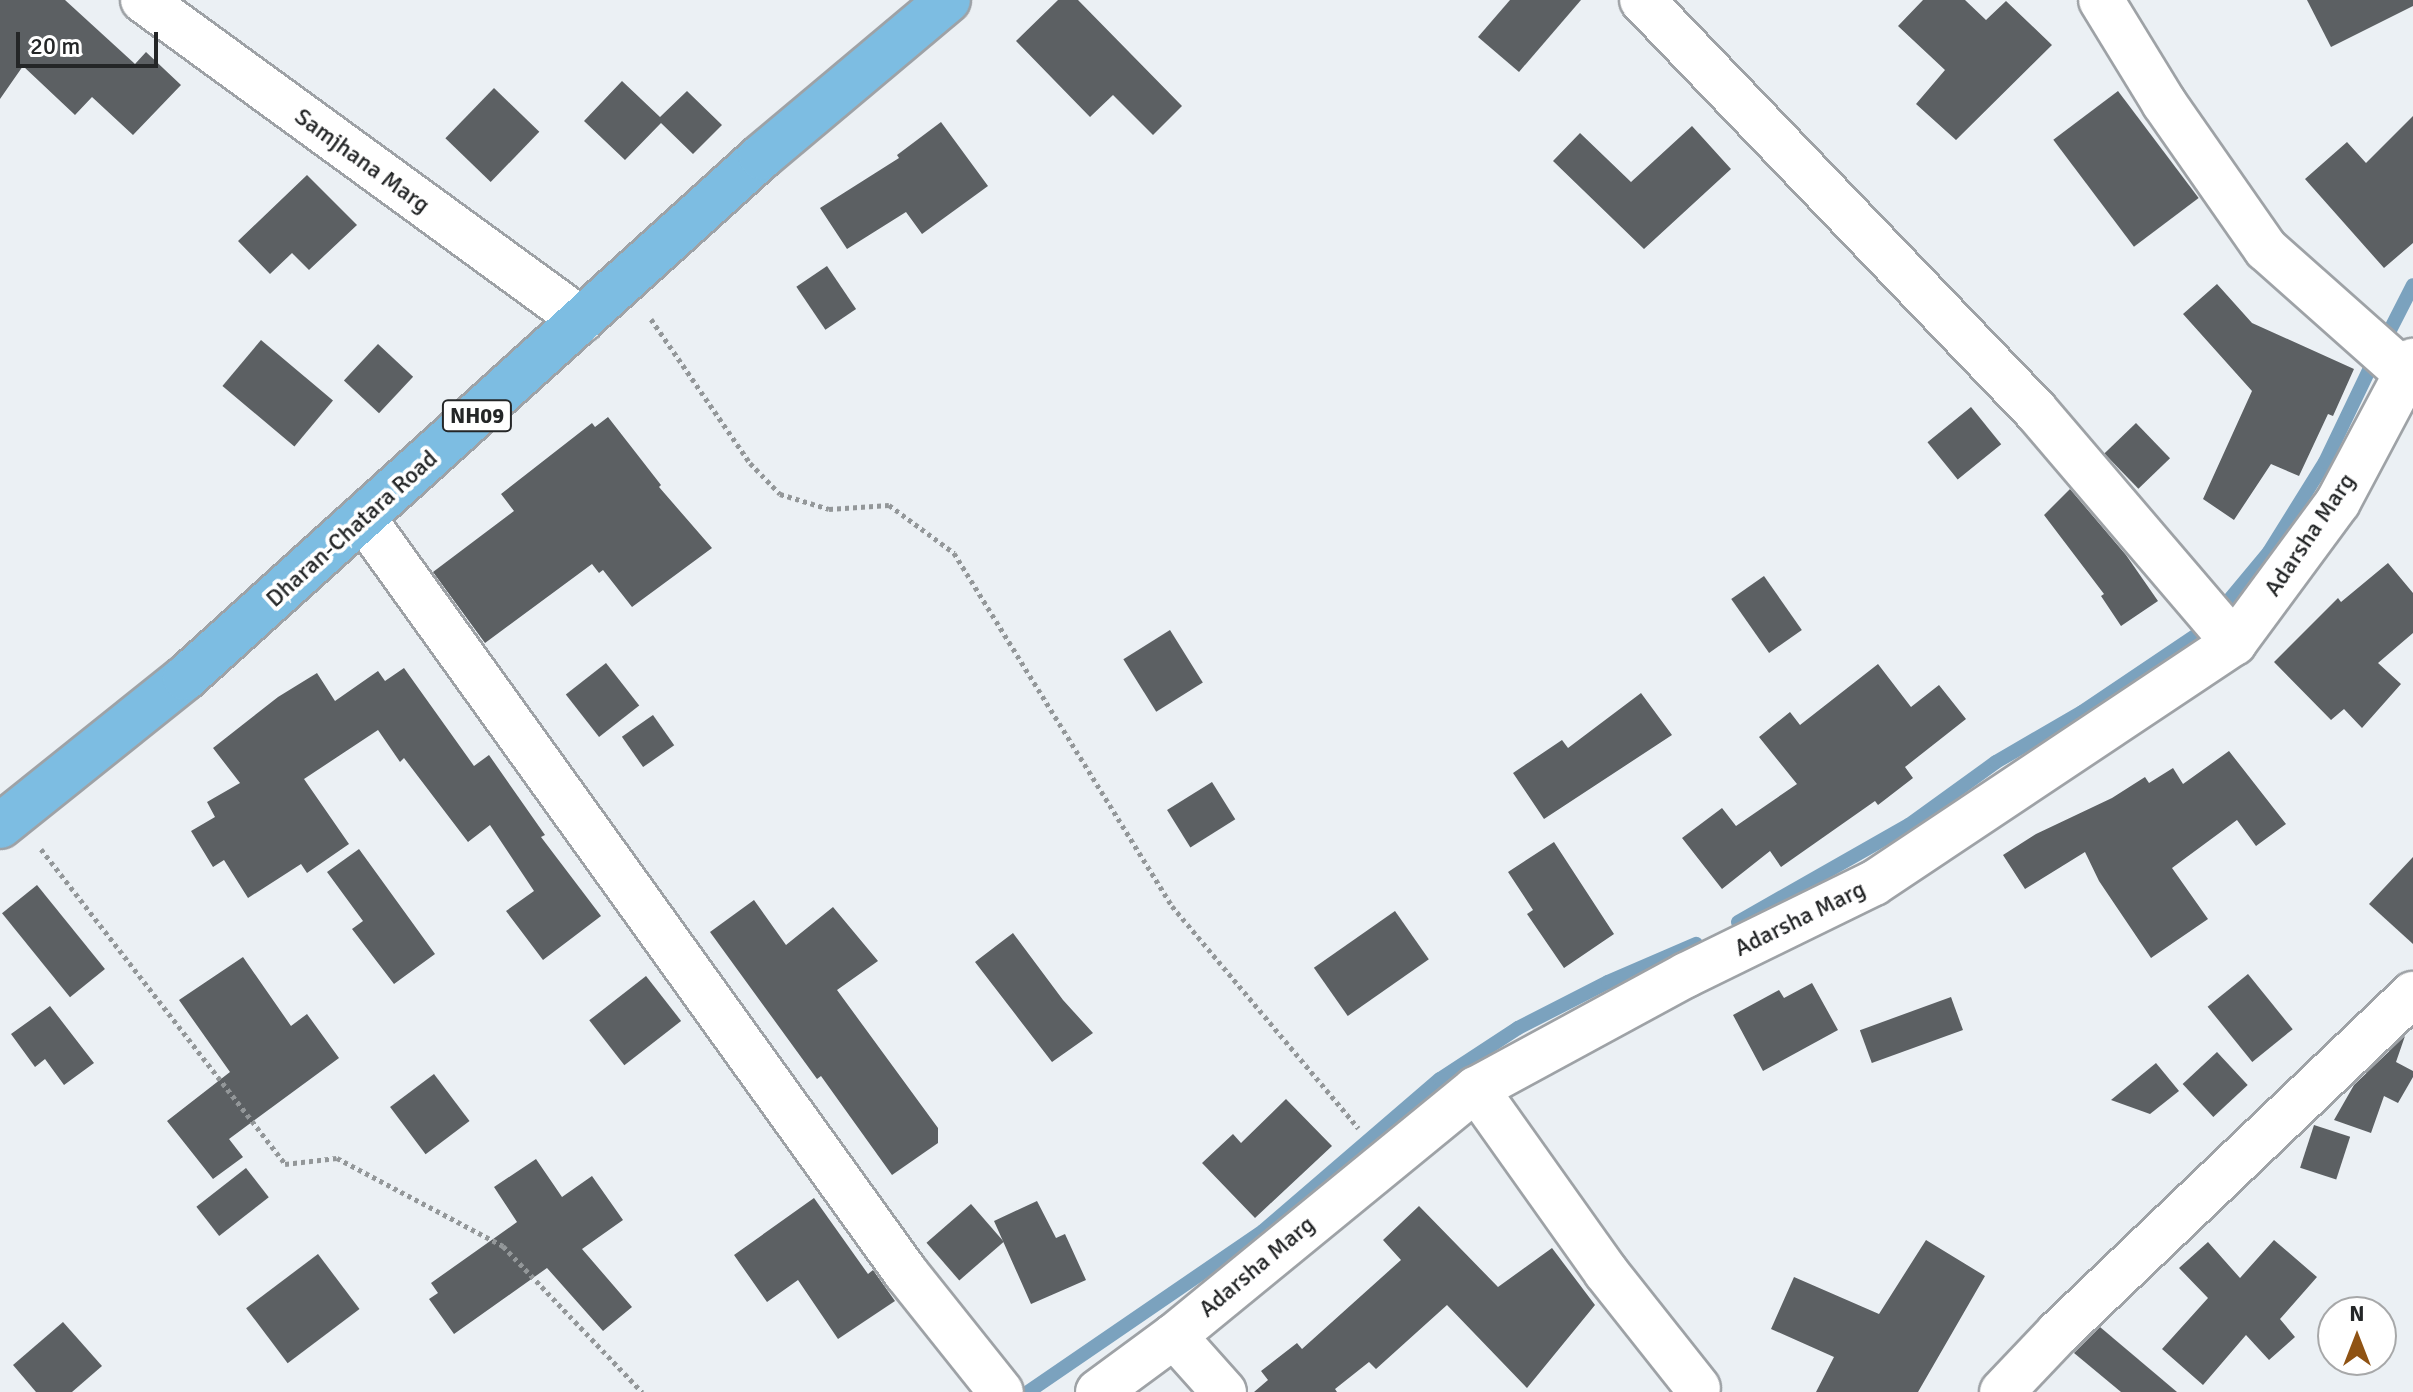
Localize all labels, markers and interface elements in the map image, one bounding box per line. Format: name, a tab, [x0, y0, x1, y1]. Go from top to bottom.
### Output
scale bar	[20, 16, 162, 66]
text: 20 m	[30, 31, 80, 61]
street label: Samjhana Marg	[289, 102, 435, 220]
road number: NH09	[441, 398, 513, 434]
street label: Dharan-Chatara Road	[260, 444, 444, 614]
street label: Adarsha Marg	[2258, 468, 2362, 602]
street label: Adarsha Marg	[1730, 875, 1870, 963]
street label: Adarsha Marg	[1193, 1210, 1321, 1324]
north arrow	[2317, 1296, 2397, 1376]
text: N	[2349, 1300, 2365, 1327]

